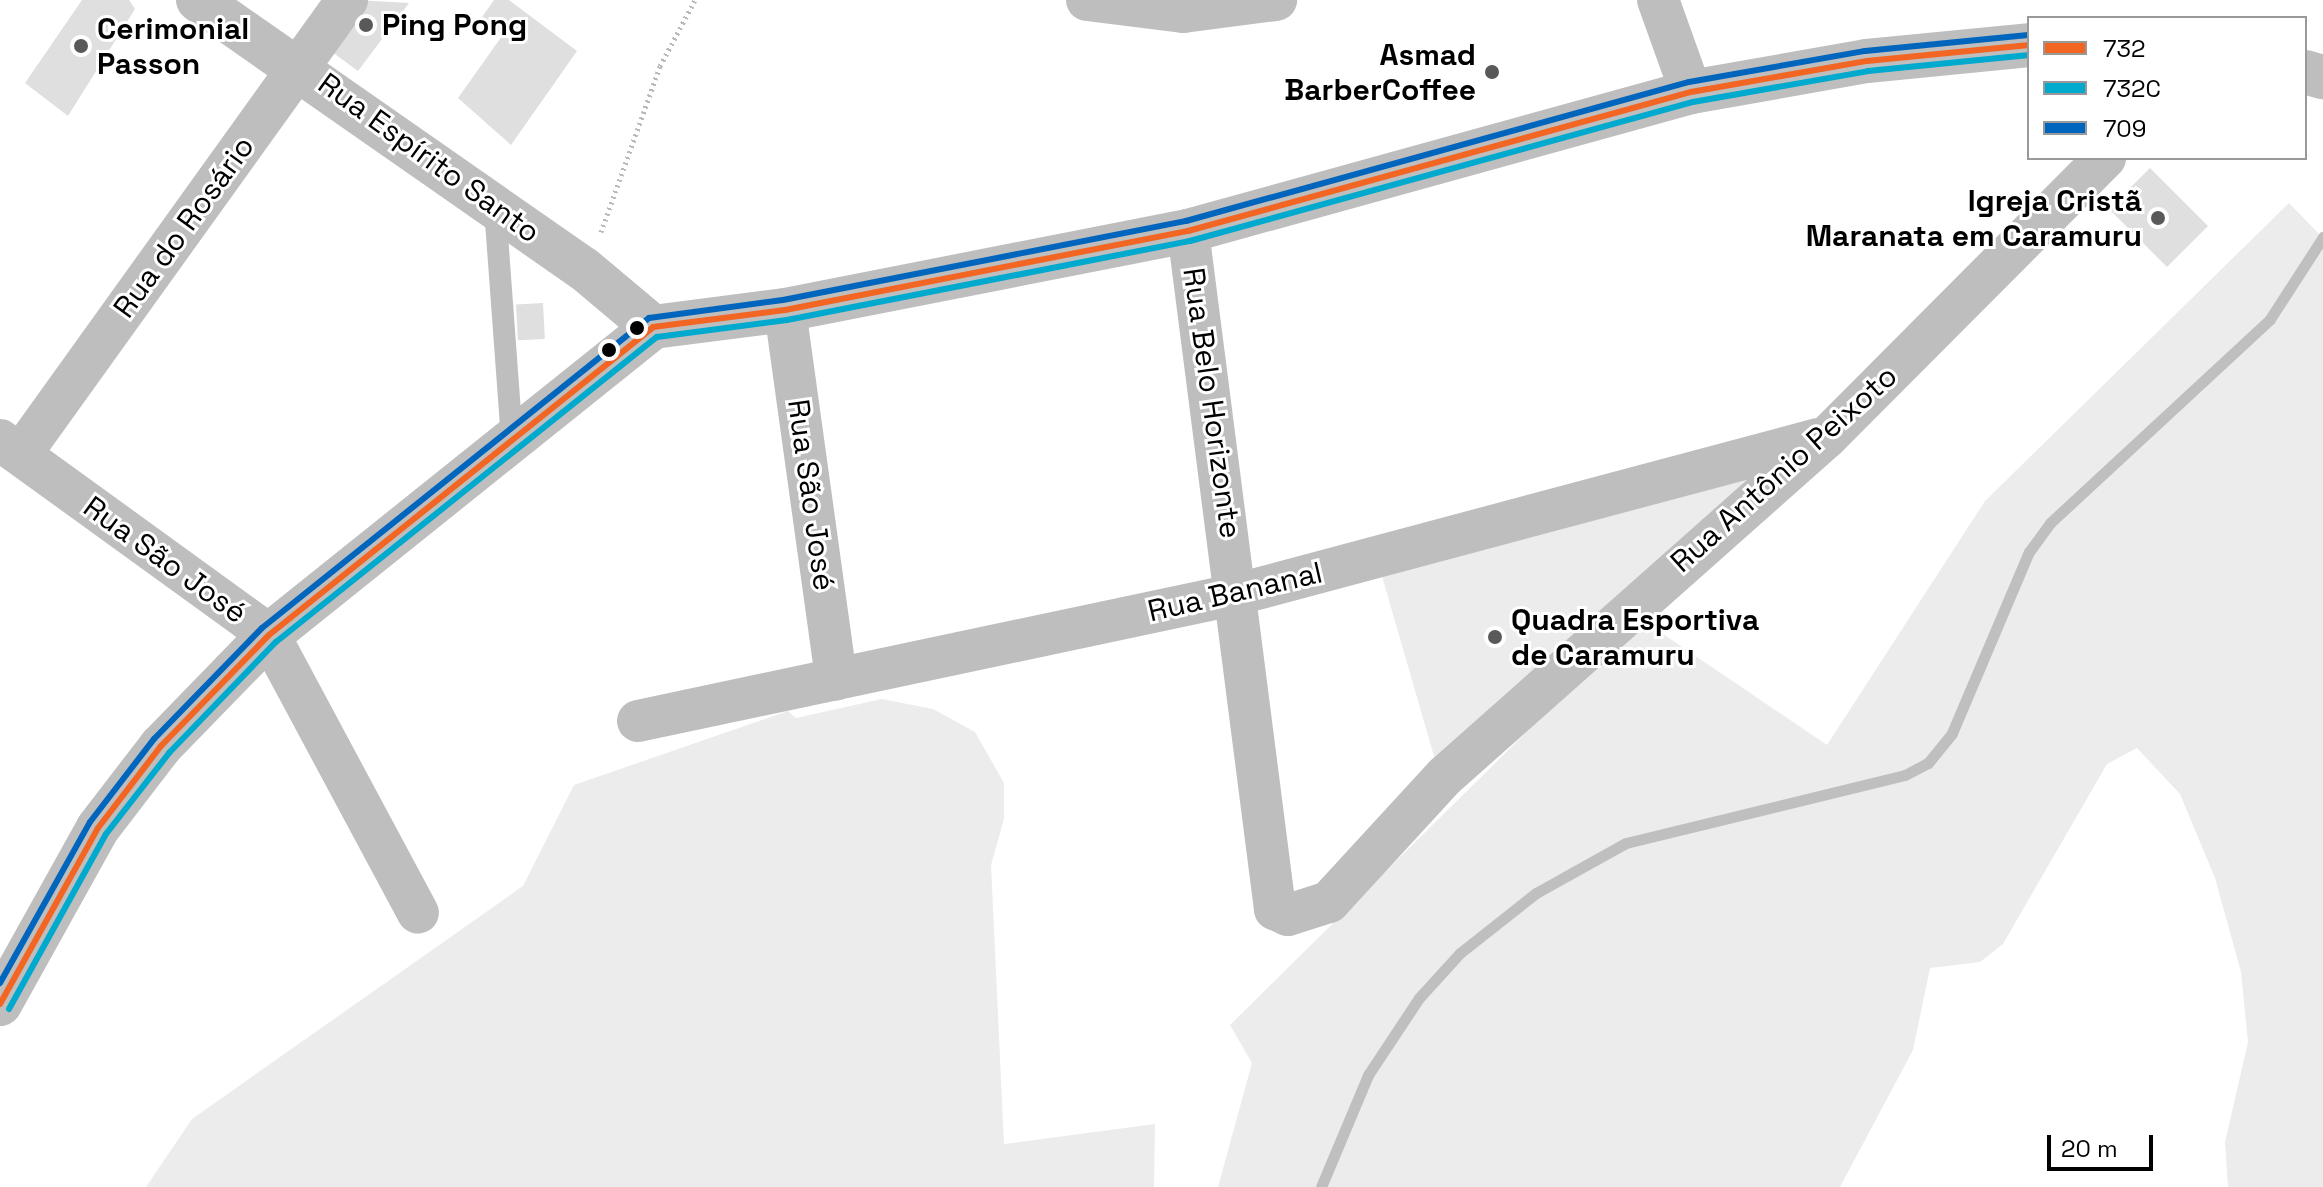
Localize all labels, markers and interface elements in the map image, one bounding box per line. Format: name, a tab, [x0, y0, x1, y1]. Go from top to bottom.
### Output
place label: Ping Pong	[382, 7, 527, 43]
place label: Cerimonial Passon	[97, 11, 249, 82]
marker: Ping Pong	[357, 16, 375, 34]
legend	[2027, 16, 2307, 160]
text: 732	[2103, 33, 2146, 64]
marker: Cerimonial Passon	[72, 37, 90, 55]
place label: Asmad BarberCoffee	[1284, 37, 1476, 108]
marker: Asmad BarberCoffee	[1483, 63, 1501, 81]
street label: Rua Espírito Santo	[311, 65, 547, 251]
text: 732C	[2103, 73, 2161, 104]
text: 709	[2103, 113, 2146, 144]
street label: Rua do Rosário	[106, 129, 262, 325]
place label: Igreja Cristã Maranata em Caramuru	[1806, 183, 2142, 254]
marker: Igreja Cristã Maranata em Caramuru	[2149, 209, 2167, 227]
street label: Rua Belo Horizonte	[1175, 265, 1249, 541]
unlabelled marker	[629, 320, 645, 336]
unlabelled marker	[601, 342, 617, 358]
street label: Rua Antônio Peixoto	[1663, 358, 1905, 580]
street label: Rua São José	[780, 397, 842, 593]
street label: Rua São José	[76, 489, 254, 631]
street label: Rua Bananal	[1144, 554, 1326, 630]
place label: Quadra Esportiva de Caramuru	[1511, 602, 1759, 672]
marker: Quadra Esportiva de Caramuru	[1486, 628, 1504, 646]
scale bar	[2051, 1119, 2157, 1169]
text: 20 m	[2061, 1133, 2118, 1164]

